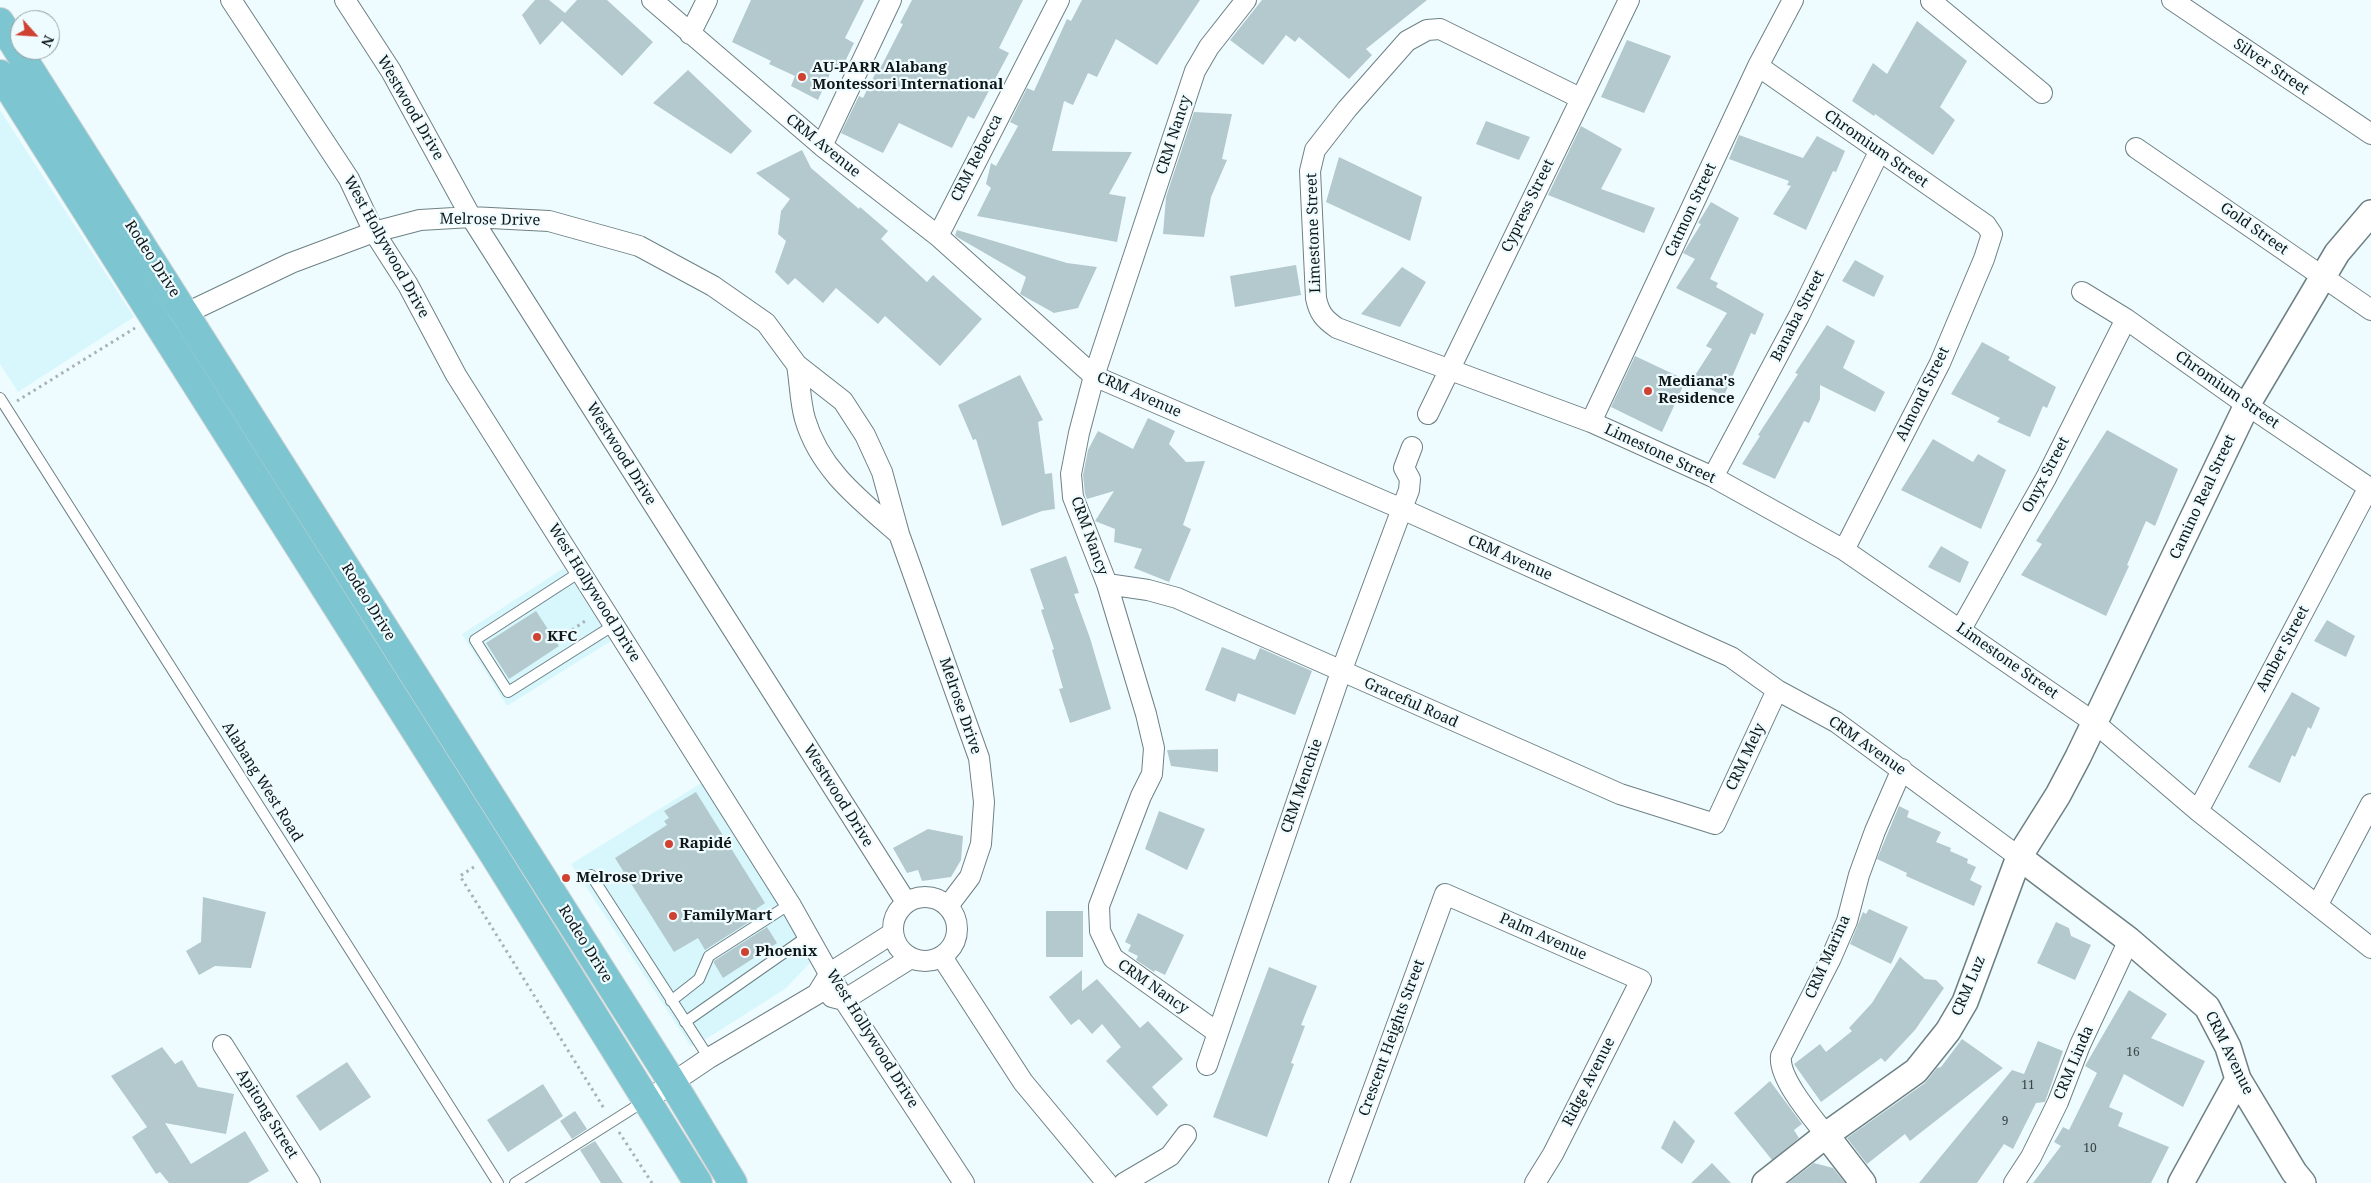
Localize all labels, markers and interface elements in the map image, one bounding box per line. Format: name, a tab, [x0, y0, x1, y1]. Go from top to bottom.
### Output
north arrow	[10, 10, 60, 60]
text: N	[37, 32, 59, 50]
street label: Silver Street	[2230, 35, 2312, 99]
street label: Westwood Drive	[373, 53, 447, 163]
place label: AU-PARR Alabang Montessori International	[812, 59, 1003, 94]
marker: AU-PARR Alabang Montessori International	[796, 71, 808, 83]
street label: CRM Nancy	[1153, 93, 1195, 177]
street label: Chromium Street	[1821, 106, 1931, 192]
street label: CRM Avenue	[782, 110, 864, 182]
street label: CRM Rebecca	[947, 111, 1007, 205]
street label: Cypress Street	[1498, 157, 1558, 255]
street label: Catmon Street	[1661, 160, 1721, 260]
street label: Limestone Street	[1303, 172, 1325, 294]
street label: West Hollywood Drive	[339, 173, 433, 321]
street label: Gold Street	[2216, 199, 2292, 259]
street label: Melrose Drive	[440, 210, 540, 230]
street label: Rodeo Drive	[121, 217, 183, 301]
street label: Banaba Street	[1767, 267, 1829, 365]
street label: Almond Street	[1892, 344, 1954, 444]
street label: Chromium Street	[2172, 347, 2282, 433]
street label: CRM Avenue	[1094, 368, 1184, 422]
place label: Mediana's Residence	[1658, 373, 1735, 408]
marker: Mediana's Residence	[1642, 385, 1654, 397]
street label: Westwood Drive	[582, 399, 660, 509]
street label: Limestone Street	[1602, 420, 1718, 488]
street label: Camino Real Street	[2166, 432, 2240, 562]
street label: Onyx Street	[2018, 434, 2074, 516]
street label: CRM Nancy	[1066, 494, 1112, 578]
street label: West Hollywood Drive	[544, 520, 644, 666]
street label: CRM Avenue	[1465, 531, 1555, 585]
street label: Rodeo Drive	[337, 560, 399, 644]
street label: Amber Street	[2253, 603, 2313, 695]
street label: Limestone Street	[1952, 619, 2062, 703]
place label: KFC	[547, 628, 577, 646]
marker: KFC	[531, 631, 543, 643]
street label: Melrose Drive	[935, 655, 985, 757]
street label: Graceful Road	[1361, 674, 1461, 732]
street label: CRM Avenue	[1825, 713, 1909, 779]
street label: Alabang West Road	[218, 719, 306, 845]
street label: CRM Mely	[1723, 720, 1769, 794]
street label: CRM Menchie	[1277, 736, 1327, 836]
street label: Westwood Drive	[799, 741, 877, 851]
place label: Rapidé	[679, 835, 732, 853]
marker: Rapidé	[663, 838, 675, 850]
place label: Melrose Drive	[576, 869, 683, 887]
marker: Melrose Drive	[560, 872, 572, 884]
street label: Rodeo Drive	[554, 902, 616, 986]
place label: FamilyMart	[683, 907, 772, 925]
marker: FamilyMart	[667, 910, 679, 922]
street label: Palm Avenue	[1496, 910, 1590, 964]
street label: CRM Marina	[1802, 912, 1854, 1002]
place label: Phoenix	[755, 943, 817, 961]
marker: Phoenix	[739, 946, 751, 958]
street label: CRM Luz	[1948, 953, 1990, 1019]
street label: CRM Nancy	[1114, 956, 1192, 1018]
street label: Crescent Heights Street	[1355, 957, 1429, 1119]
street label: West Hollywood Drive	[822, 966, 922, 1112]
street label: CRM Avenue	[2201, 1008, 2257, 1098]
street label: CRM Linda	[2050, 1023, 2098, 1103]
street label: Ridge Avenue	[1559, 1034, 1619, 1130]
house number: 16	[2126, 1046, 2140, 1060]
street label: Apitong Street	[232, 1066, 302, 1162]
house number: 11	[2021, 1079, 2035, 1093]
house number: 9	[2002, 1115, 2008, 1129]
house number: 10	[2083, 1142, 2097, 1156]

